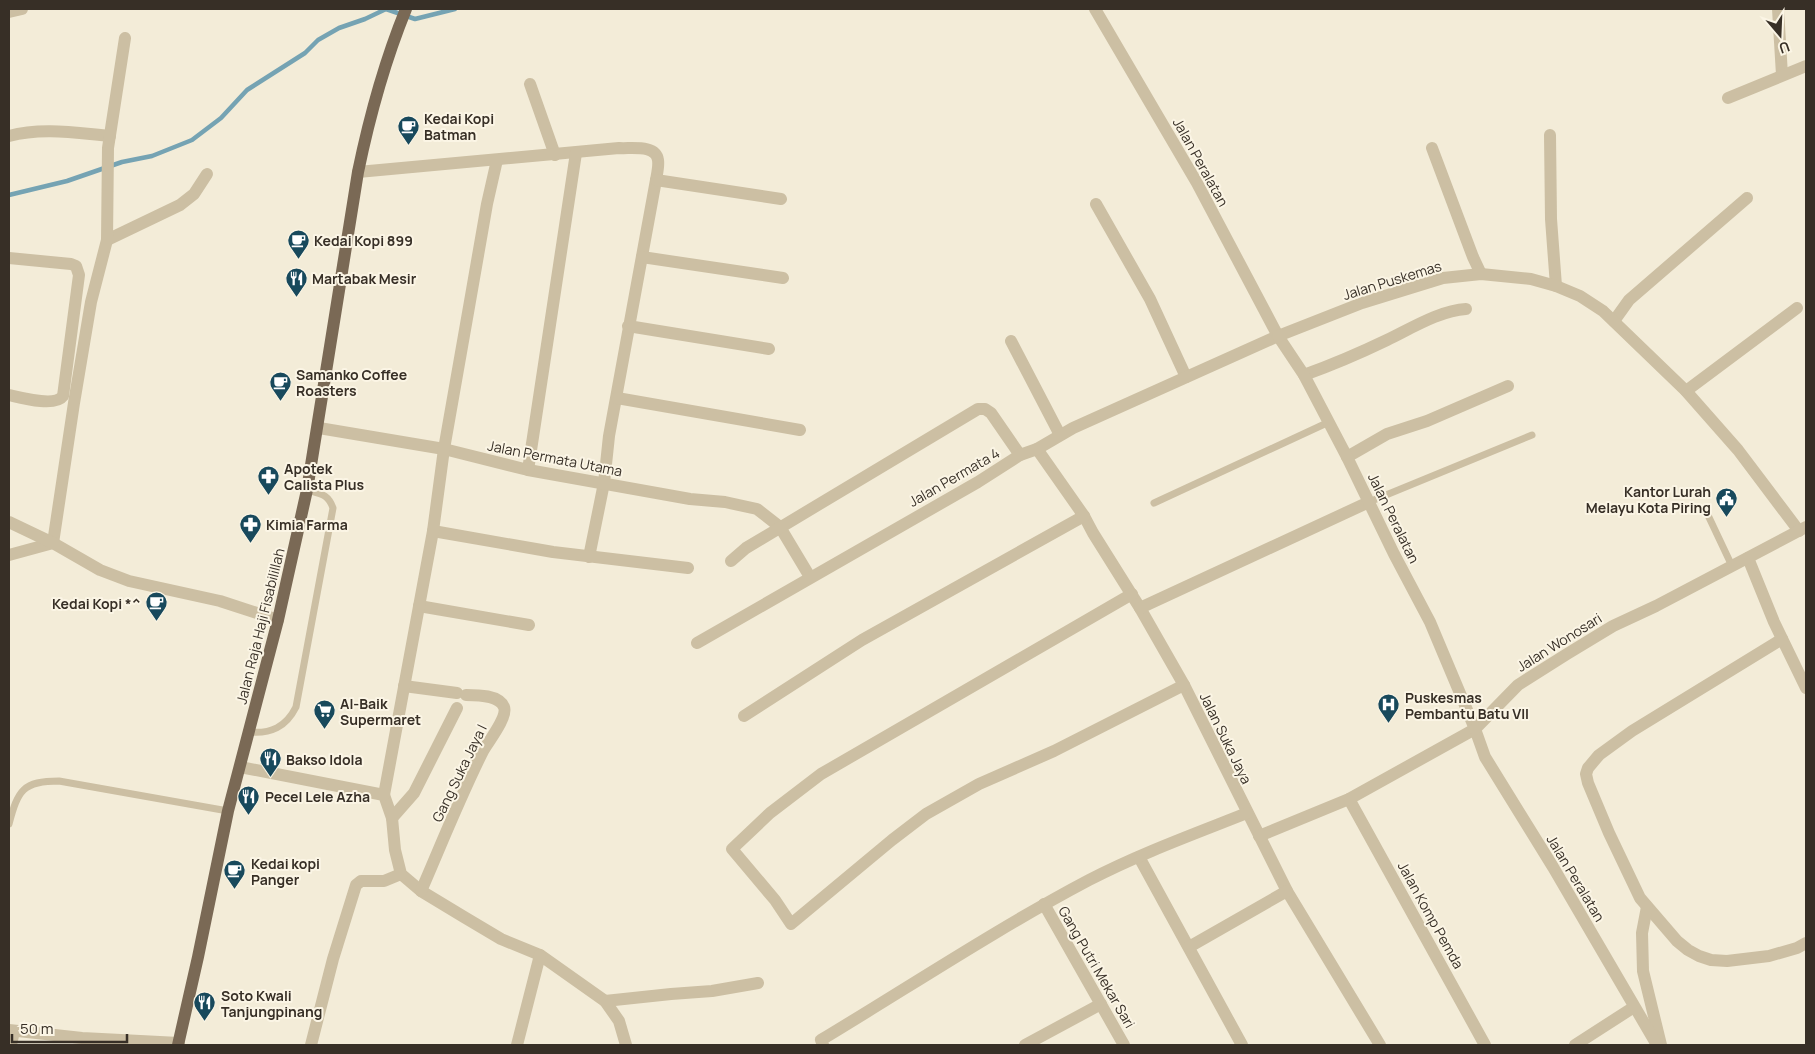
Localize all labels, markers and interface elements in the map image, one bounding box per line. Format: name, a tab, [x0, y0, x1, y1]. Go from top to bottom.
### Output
north arrow	[1755, 10, 1805, 60]
text: U	[1777, 37, 1792, 58]
place label: Kedai Kopi Batman	[424, 109, 494, 144]
cafe icon: Kedai Kopi Batman	[396, 114, 420, 145]
street label: Jalan Peralatan	[1169, 114, 1233, 210]
cafe icon: Kedai Kopi 899	[286, 228, 310, 259]
place label: Kedai Kopi 899	[314, 231, 413, 250]
street label: Jalan Puskemas	[1340, 256, 1444, 304]
restaurant icon: Martabak Mesir	[284, 266, 308, 297]
place label: Martabak Mesir	[312, 269, 417, 288]
place label: Samanko Coffee Roasters	[296, 365, 407, 400]
cafe icon: Samanko Coffee Roasters	[268, 370, 292, 401]
street label: Jalan Permata Utama	[486, 436, 624, 480]
street label: Jalan Permata 4	[905, 443, 1003, 511]
place label: Apotek Calista Plus	[284, 459, 364, 494]
pharmacy icon: Apotek Calista Plus	[256, 464, 280, 495]
street label: Jalan Peralatan	[1364, 470, 1424, 566]
place label: Kantor Lurah Melayu Kota Piring	[1586, 482, 1711, 517]
public building icon: Kantor Lurah Melayu Kota Piring	[1715, 487, 1739, 518]
pharmacy icon: Kimia Farma	[238, 512, 262, 543]
place label: Kimia Farma	[266, 515, 348, 534]
street label: Jalan Raja Haji Fisabilillah	[231, 546, 289, 706]
cafe icon: Kedai Kopi *^	[145, 591, 169, 622]
place label: Kedai Kopi *^	[52, 594, 141, 613]
street label: Jalan Wonosari	[1513, 608, 1605, 676]
place label: Puskesmas Pembantu Batu VII	[1405, 688, 1529, 723]
street label: Jalan Suka Jaya	[1196, 689, 1256, 787]
hospital icon: Puskesmas Pembantu Batu VII	[1377, 693, 1401, 724]
place label: Al-Baik Supermaret	[340, 694, 421, 729]
supermarket icon: Al-Baik Supermaret	[312, 699, 336, 730]
street label: Gang Suka Jaya I	[427, 721, 491, 825]
restaurant icon: Bakso Idola	[258, 747, 282, 778]
place label: Bakso Idola	[286, 750, 363, 769]
restaurant icon: Pecel Lele Azha	[237, 784, 261, 815]
place label: Pecel Lele Azha	[265, 787, 370, 806]
street label: Jalan Peralatan	[1543, 831, 1609, 925]
place label: Kedai kopi Panger	[251, 854, 320, 889]
street label: Jalan Komp Pemda	[1394, 858, 1468, 972]
cafe icon: Kedai kopi Panger	[223, 859, 247, 890]
street label: Gang Putri Mekar Sari	[1054, 903, 1140, 1031]
place label: Soto Kwali Tanjungpinang	[221, 986, 322, 1021]
restaurant icon: Soto Kwali Tanjungpinang	[193, 991, 217, 1022]
scale bar	[12, 1012, 128, 1044]
text: 50 m	[20, 1018, 54, 1039]

